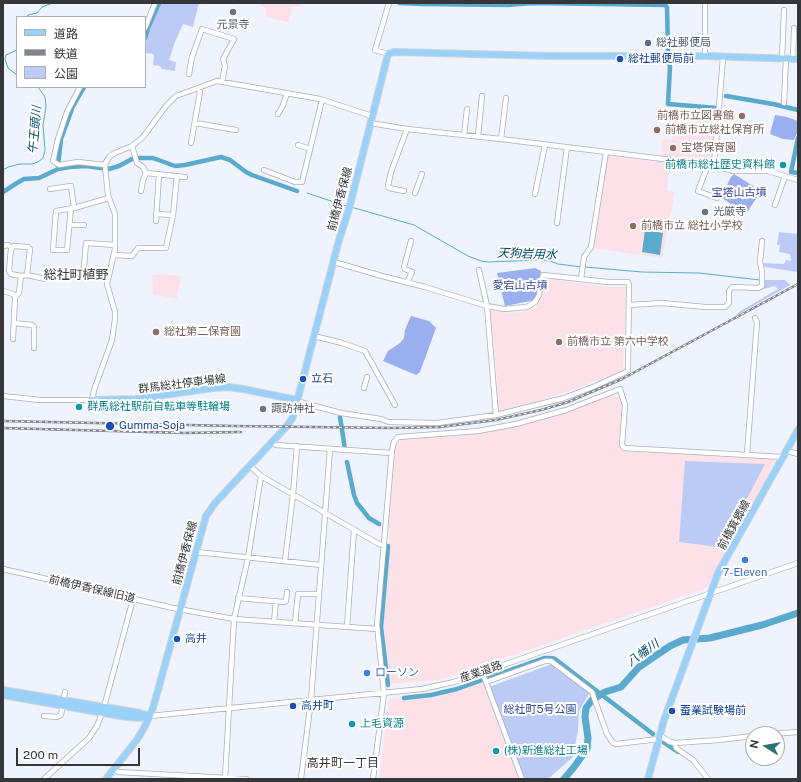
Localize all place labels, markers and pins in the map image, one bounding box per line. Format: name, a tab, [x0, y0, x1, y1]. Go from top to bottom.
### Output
marker: 元景寺	[228, 7, 238, 17]
place label: 元景寺	[217, 18, 249, 32]
place label: 総社郵便局	[656, 36, 711, 50]
marker: 総社郵便局	[643, 38, 653, 48]
place label: 総社郵便局前	[628, 52, 694, 66]
marker: 総社郵便局前	[615, 54, 625, 64]
place label: 前橋市立図書館	[657, 109, 734, 123]
marker: 前橋市立図書館	[737, 111, 747, 121]
place label: 前橋市立総社保育所	[665, 123, 764, 137]
marker: 前橋市立総社保育所	[652, 125, 662, 135]
place label: 宝塔保育園	[681, 141, 736, 155]
marker: 宝塔保育園	[668, 143, 678, 153]
place label: 前橋市総社歴史資料館	[665, 158, 775, 172]
marker: 前橋市総社歴史資料館	[778, 160, 788, 170]
place label: 光厳寺	[713, 205, 746, 219]
marker: 光厳寺	[700, 207, 710, 217]
place label: 前橋市立 総社小学校	[641, 219, 743, 233]
marker: 前橋市立 総社小学校	[628, 221, 638, 231]
place label: 総社第二保育園	[164, 325, 241, 339]
marker: 総社第二保育園	[151, 327, 161, 337]
place label: 前橋市立 第六中学校	[567, 335, 669, 349]
marker: 前橋市立 第六中学校	[554, 337, 564, 347]
place label: 立石	[311, 372, 333, 386]
marker: 立石	[298, 374, 308, 384]
place label: 群馬総社駅前自転車等駐輪場	[87, 400, 230, 414]
marker: 群馬総社駅前自転車等駐輪場	[74, 402, 84, 412]
place label: 諏訪神社	[271, 402, 315, 416]
marker: 諏訪神社	[258, 404, 268, 414]
place label: Gumma-Soja	[119, 419, 185, 433]
marker: Gumma-Soja	[104, 420, 116, 432]
marker: 7-Eleven	[740, 555, 750, 565]
place label: 7-Eleven	[723, 566, 767, 580]
place label: 高井	[185, 632, 207, 646]
marker: 高井	[172, 634, 182, 644]
place label: ローソン	[375, 666, 419, 680]
marker: ローソン	[362, 668, 372, 678]
place label: 高井町	[301, 699, 334, 713]
marker: 高井町	[288, 701, 298, 711]
place label: 蚕業試験場前	[680, 704, 746, 718]
marker: 蚕業試験場前	[667, 706, 677, 716]
place label: 上毛資源	[360, 717, 404, 731]
marker: 上毛資源	[347, 719, 357, 729]
place label: (株)新進総社工場	[504, 744, 588, 758]
marker: (株)新進総社工場	[491, 746, 501, 756]

